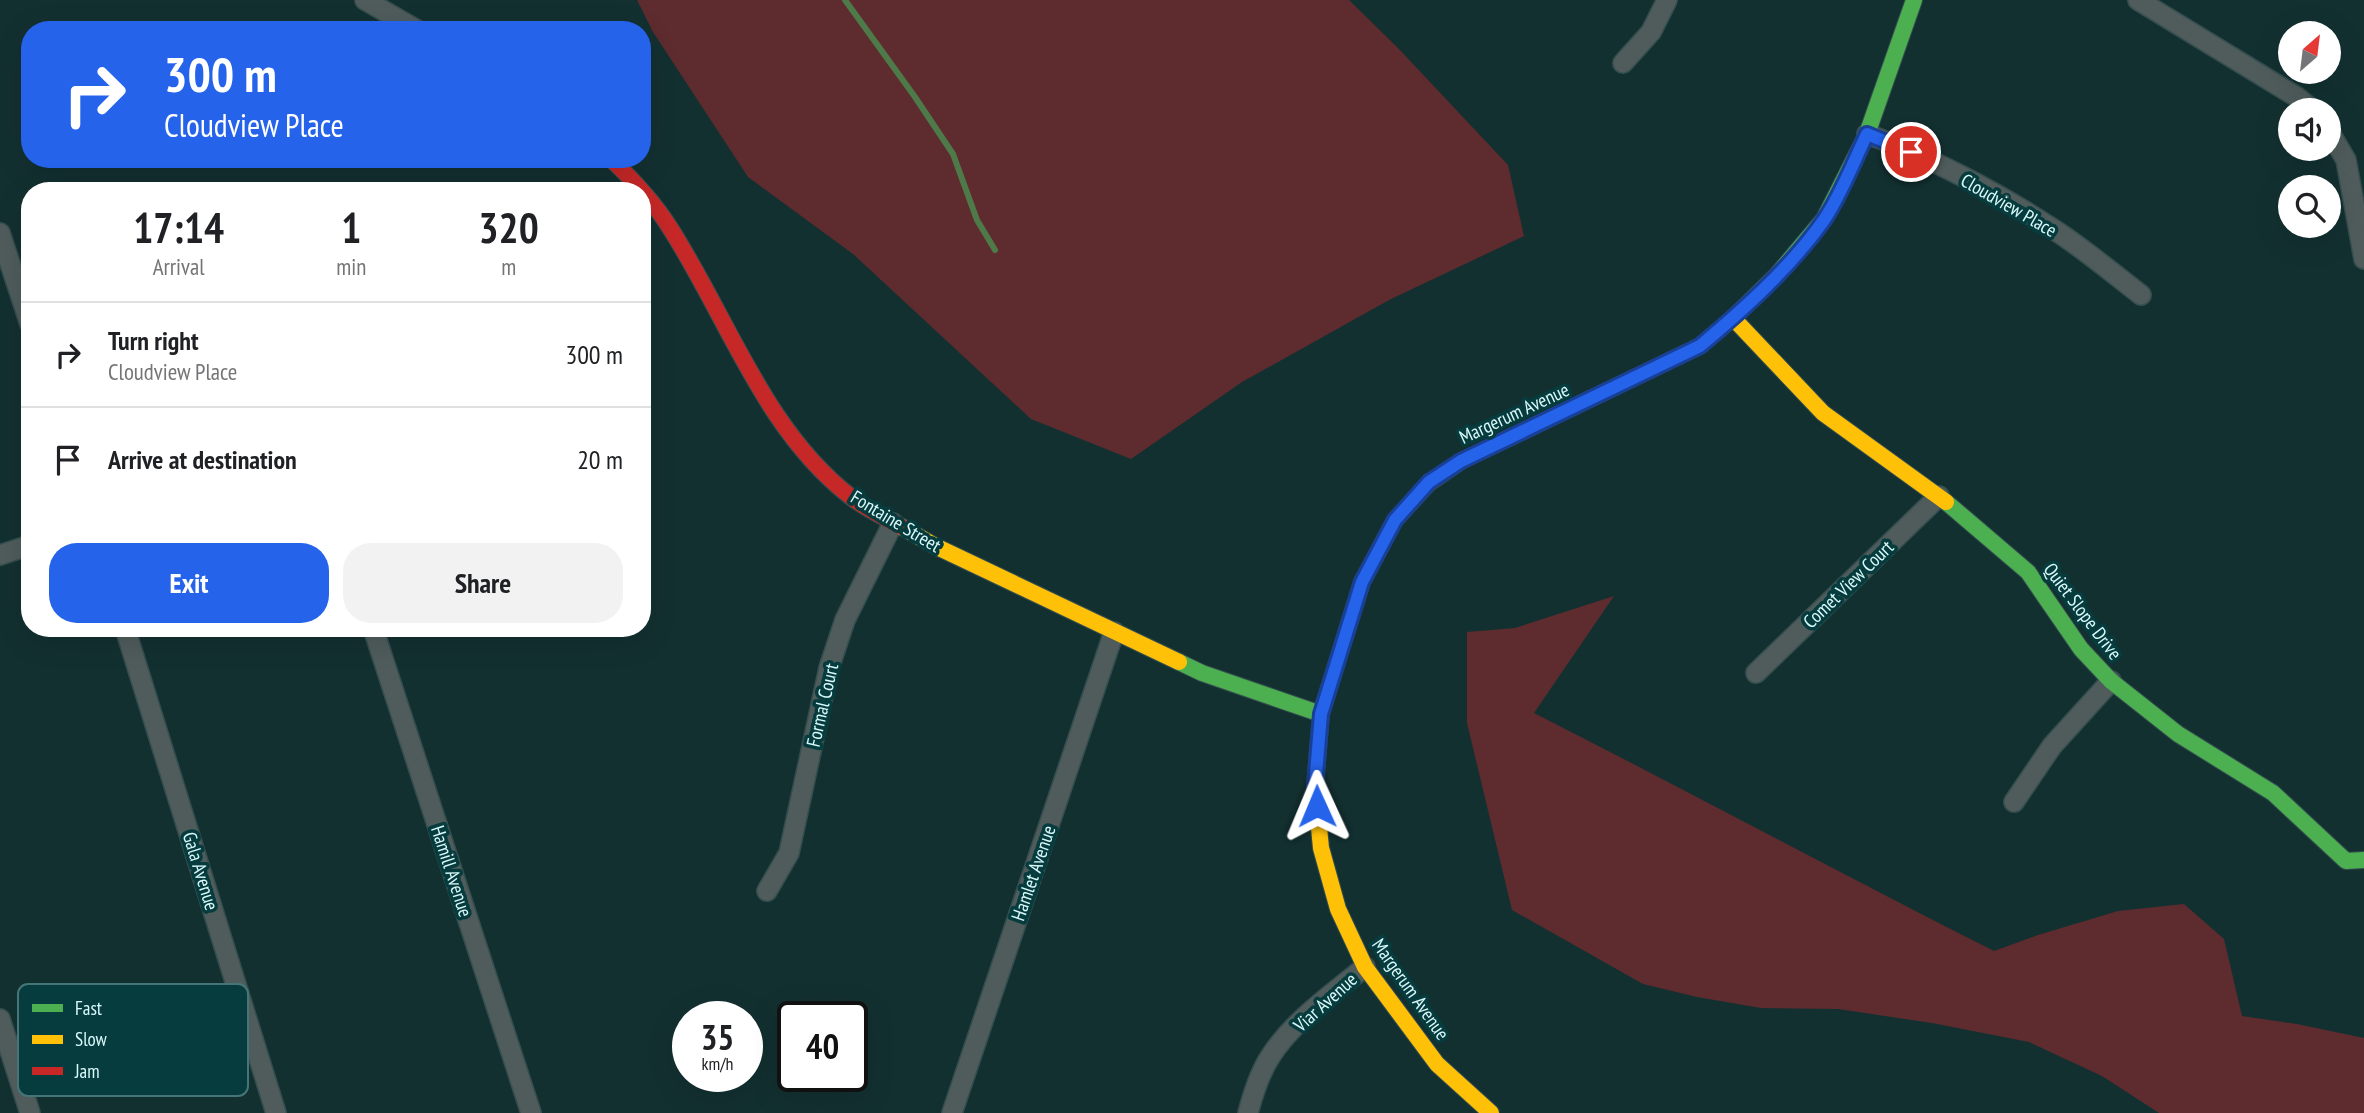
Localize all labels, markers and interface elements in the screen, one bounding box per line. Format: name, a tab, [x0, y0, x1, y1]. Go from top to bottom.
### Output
north arrow	[2278, 21, 2342, 84]
map controls	[2278, 21, 2341, 238]
text: 300 m	[164, 42, 277, 106]
icon: right	[49, 49, 140, 140]
button: sound	[2278, 98, 2341, 161]
text: Cloudview Place	[164, 104, 344, 146]
pin	[1881, 122, 1941, 182]
icon: arrive	[1892, 133, 1930, 171]
street label: Cloudview Place	[1957, 168, 2061, 242]
button: search	[2278, 175, 2341, 238]
text: 17:14	[133, 200, 224, 255]
text: 1	[341, 200, 361, 255]
text: 320	[479, 200, 539, 255]
text: Arrival	[153, 252, 205, 281]
text: min	[336, 252, 366, 281]
text: m	[501, 252, 516, 281]
text: Turn right	[108, 324, 199, 357]
icon: right	[49, 336, 87, 374]
text: 300 m	[565, 338, 623, 371]
text: Cloudview Place	[108, 357, 237, 386]
street label: Margerum Avenue	[1455, 377, 1573, 449]
icon: arrive	[49, 441, 87, 479]
text: Arrive at destination	[108, 443, 297, 476]
text: 20 m	[577, 443, 623, 476]
street label: Fontaine Street	[847, 485, 946, 558]
street label: Comet View Court	[1798, 534, 1899, 633]
button: Exit	[49, 543, 329, 623]
button: Share	[343, 543, 623, 623]
street label: Quiet Slope Drive	[2039, 558, 2127, 664]
street label: Formal Court	[801, 660, 843, 749]
position arrow	[1280, 769, 1354, 843]
street label: Hamill Avenue	[426, 822, 478, 920]
street label: Hamlet Avenue	[1006, 822, 1061, 924]
street label: Gala Avenue	[178, 829, 224, 913]
street label: Margerum Avenue	[1367, 934, 1455, 1044]
street label: Viar Avenue	[1288, 967, 1362, 1037]
legend	[18, 984, 248, 1096]
text: Fast	[75, 996, 103, 1020]
speed limit sign: 40	[777, 1001, 868, 1092]
text: 35	[701, 1014, 734, 1060]
text: Slow	[75, 1027, 108, 1051]
text: km/h	[702, 1052, 733, 1075]
text: Jam	[74, 1059, 100, 1083]

